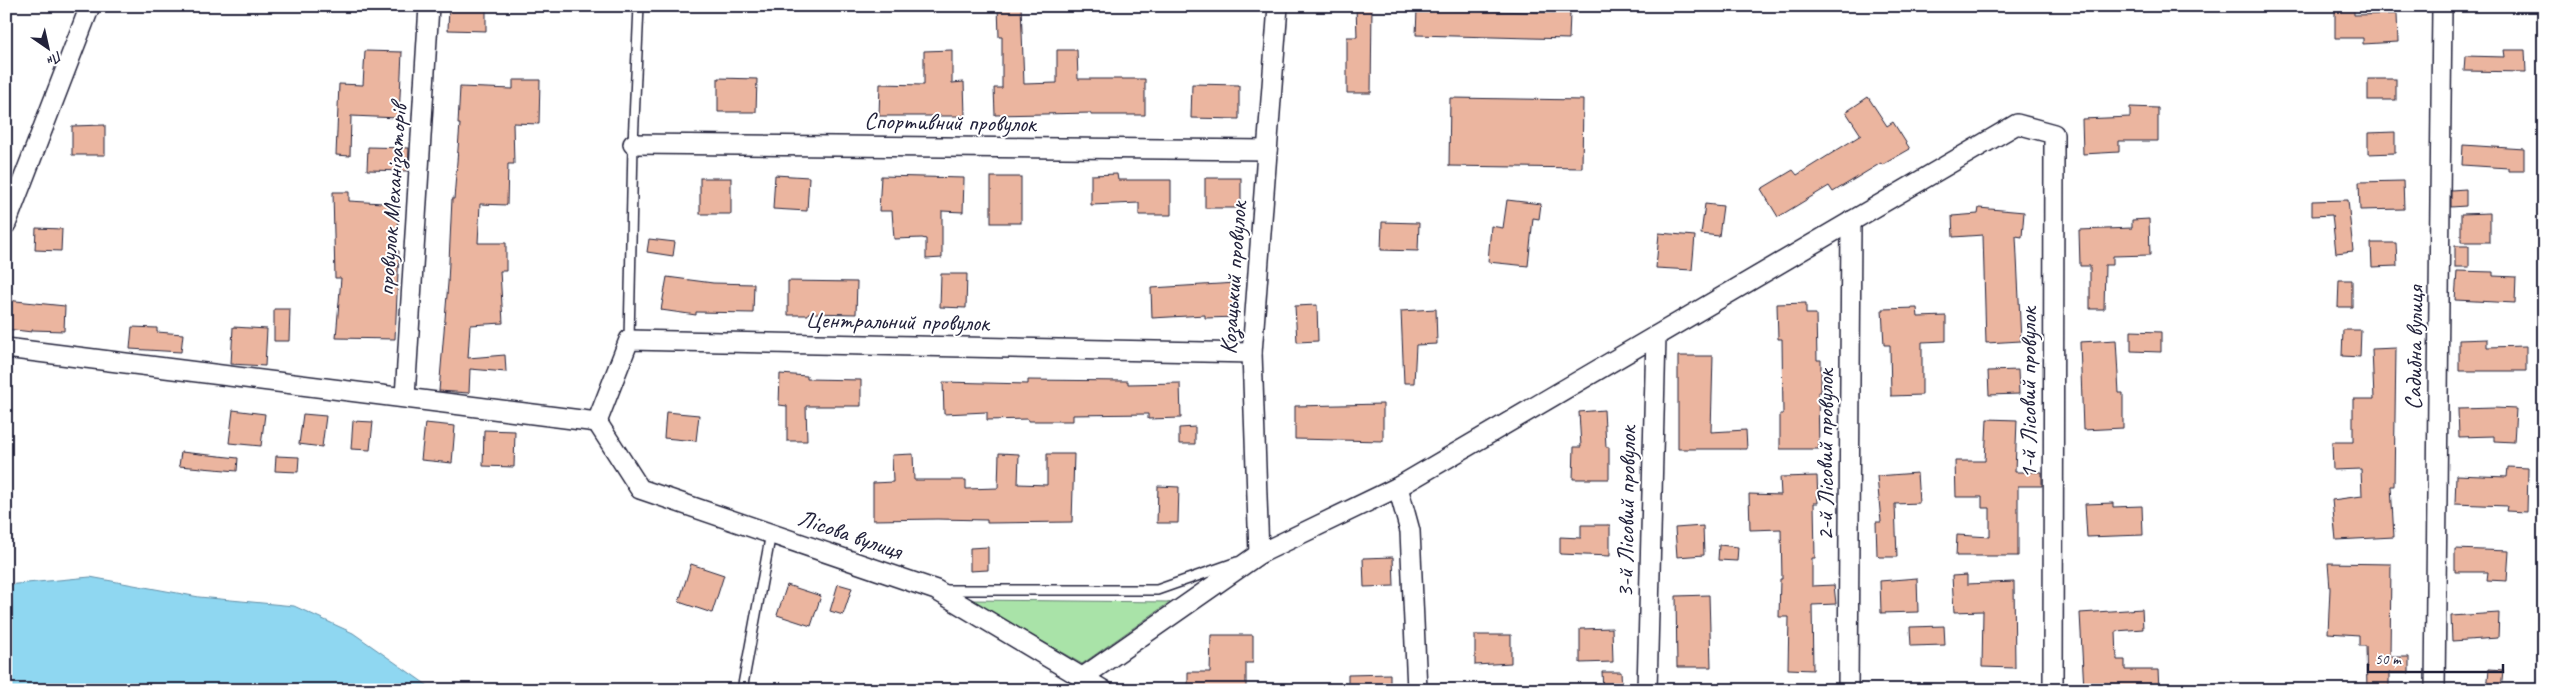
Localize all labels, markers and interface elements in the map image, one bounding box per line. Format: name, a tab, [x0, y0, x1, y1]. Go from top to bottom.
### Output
north arrow	[22, 22, 72, 72]
text: Пн	[43, 47, 66, 70]
street label: провулок Механізаторів	[370, 97, 415, 297]
street label: Спортивний провулок	[864, 106, 1038, 139]
street label: Козацький провулок	[1213, 199, 1254, 355]
street label: Садибна вулиця	[2398, 284, 2430, 410]
street label: Центральний провулок	[805, 304, 991, 338]
street label: 1-й Лісовий провулок	[2013, 305, 2043, 479]
street label: 2-й Лісовий провулок	[1810, 367, 1840, 541]
street label: 3-й Лісовий провулок	[1610, 424, 1643, 598]
street label: Лісова вулиця	[794, 502, 907, 566]
scale bar	[2368, 641, 2502, 673]
text: 50 m	[2375, 650, 2402, 669]

